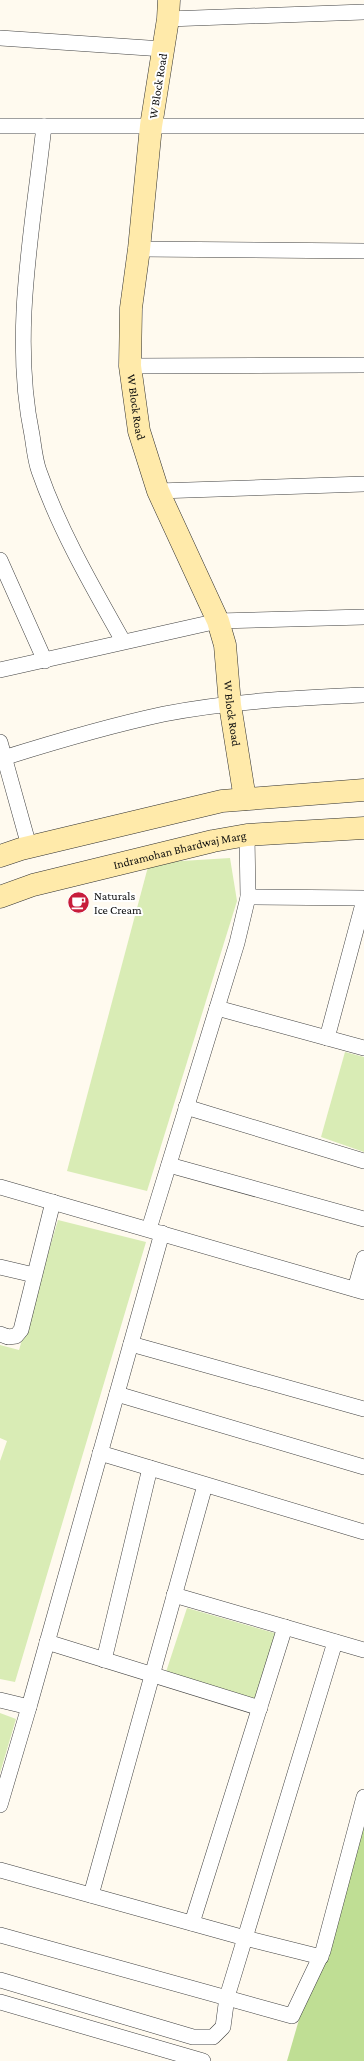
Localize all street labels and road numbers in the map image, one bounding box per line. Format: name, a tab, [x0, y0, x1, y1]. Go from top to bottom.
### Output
street label: W Block Road	[146, 52, 170, 120]
street label: W Block Road	[124, 373, 149, 442]
street label: W Block Road	[221, 680, 244, 748]
street label: Indramohan Bhardwaj Marg	[112, 828, 248, 872]

